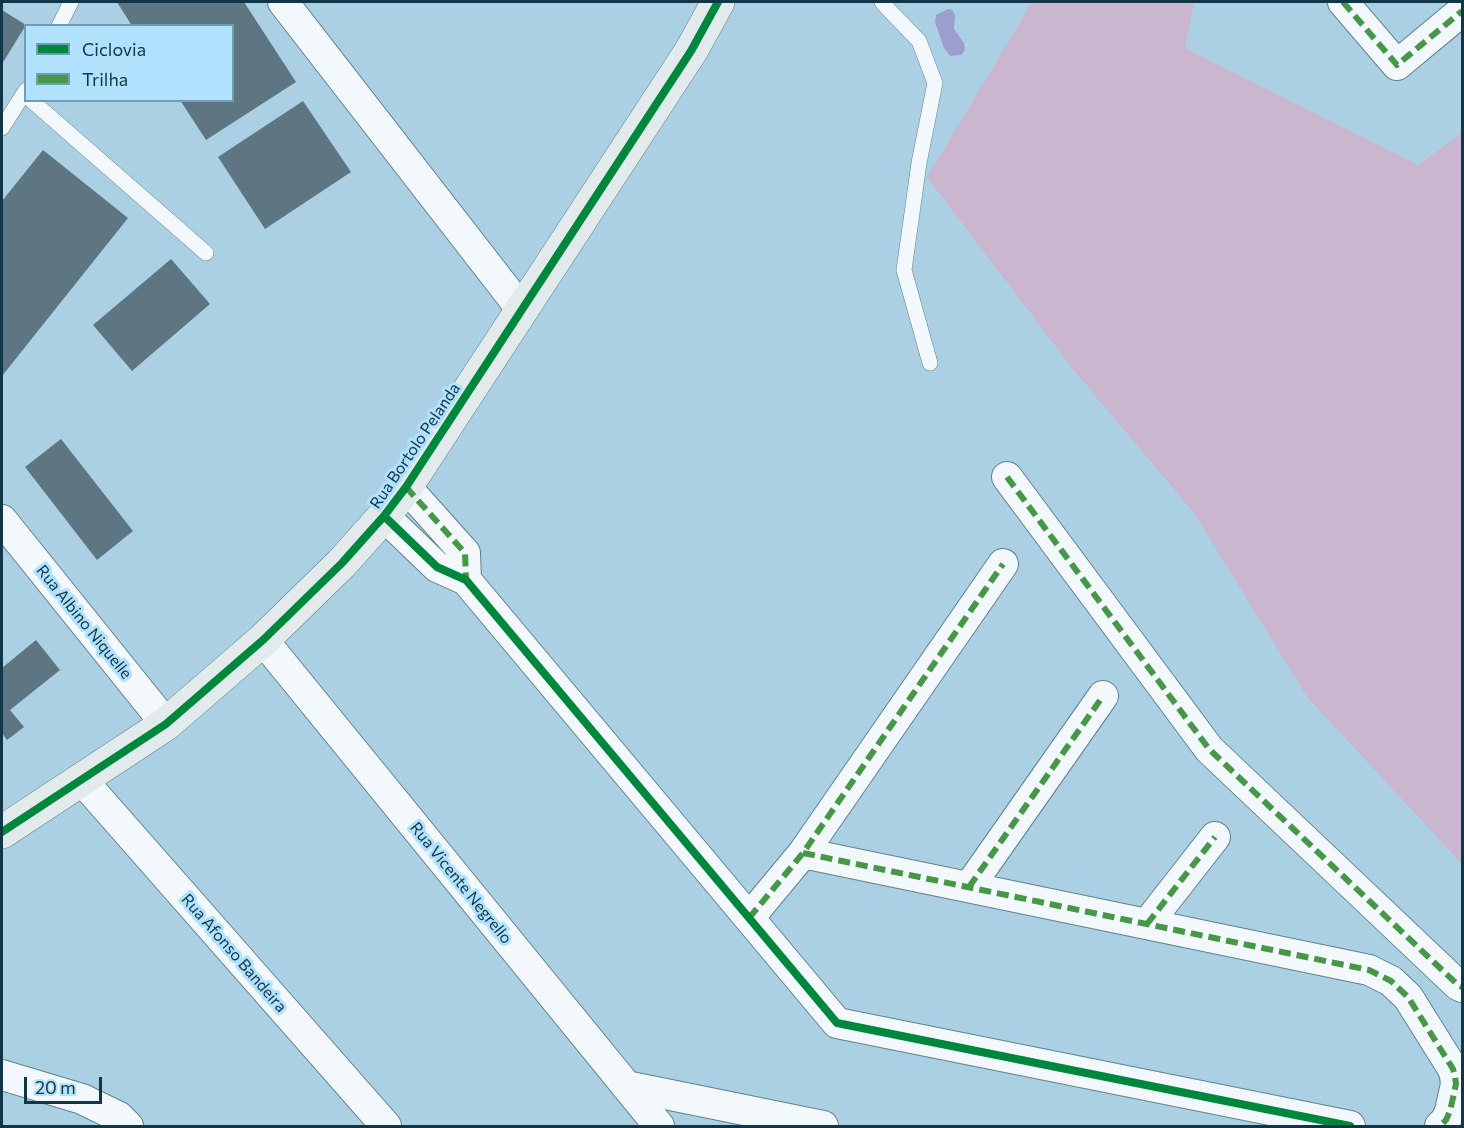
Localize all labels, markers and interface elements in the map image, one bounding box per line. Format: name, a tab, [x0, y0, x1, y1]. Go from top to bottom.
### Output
legend	[24, 24, 234, 102]
text: Ciclovia	[82, 38, 146, 60]
text: Trilha	[82, 68, 128, 90]
street label: Rua Bortolo Pelanda	[366, 380, 464, 512]
street label: Rua Albino Niquelle	[32, 561, 136, 683]
street label: Rua Vicente Negrello	[406, 818, 516, 948]
street label: Rua Afonso Bandeira	[177, 890, 291, 1016]
scale bar	[27, 1065, 105, 1103]
text: 20 m	[35, 1076, 76, 1098]

